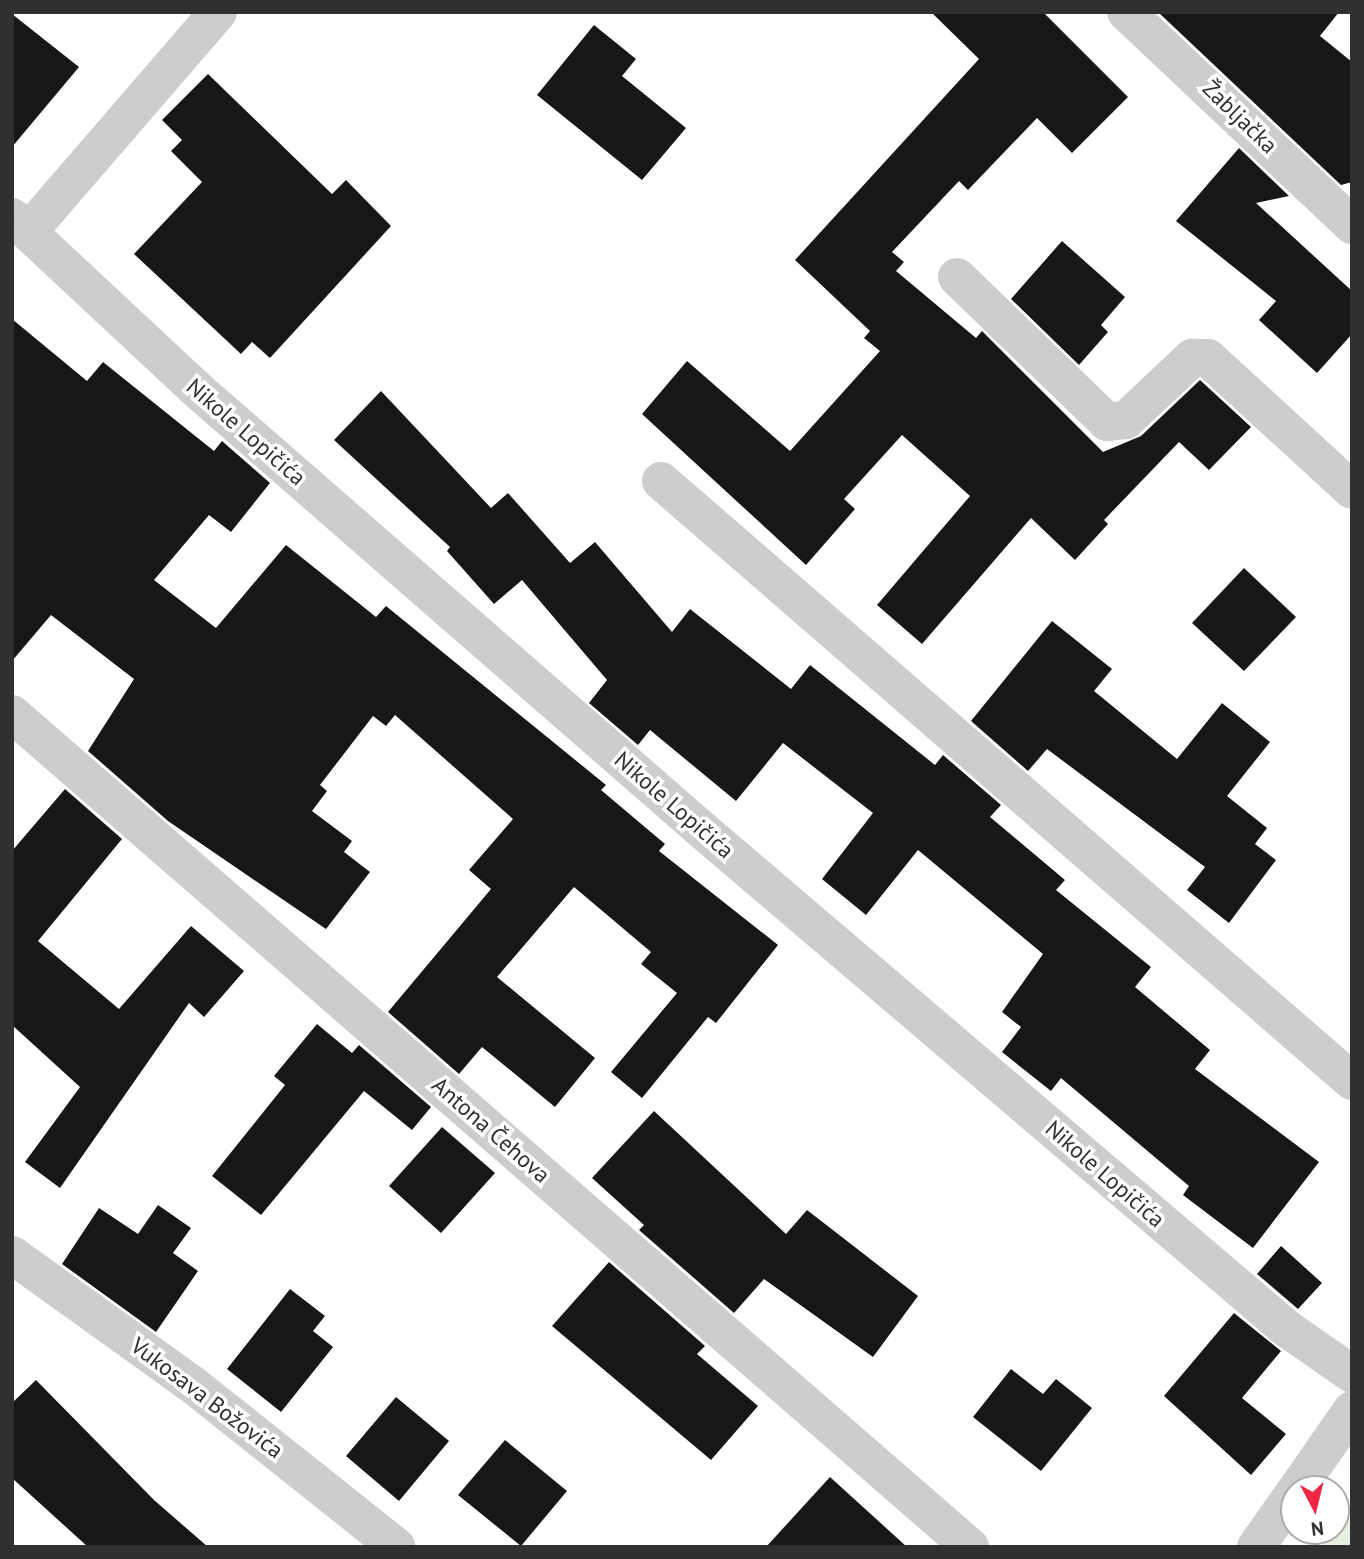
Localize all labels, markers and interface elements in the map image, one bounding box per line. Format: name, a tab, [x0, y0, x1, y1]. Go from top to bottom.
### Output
street label: Žabljačka	[1197, 75, 1283, 159]
street label: Nikole Lopičića	[181, 373, 311, 491]
street label: Nikole Lopičića	[609, 746, 739, 864]
street label: Antona Čehova	[426, 1071, 556, 1189]
street label: Nikole Lopičića	[1040, 1115, 1170, 1233]
street label: Vukosava Božovića	[125, 1332, 289, 1464]
north arrow	[1280, 1475, 1350, 1545]
text: N	[1310, 1516, 1325, 1542]

